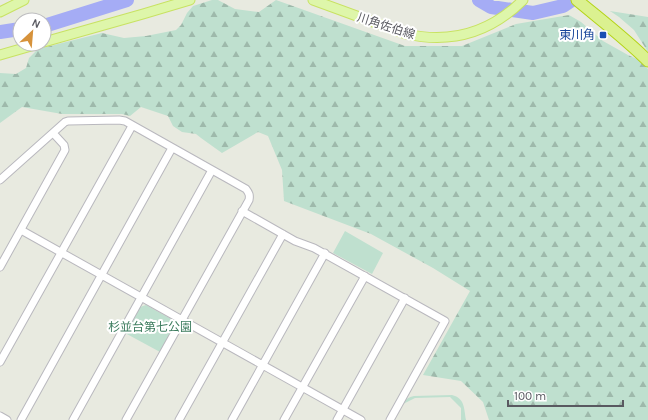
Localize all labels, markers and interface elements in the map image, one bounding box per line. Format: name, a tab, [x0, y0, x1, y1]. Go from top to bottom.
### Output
street label: 川角佐伯線	[355, 10, 417, 42]
north arrow	[12, 12, 52, 52]
text: N	[30, 16, 43, 31]
place label: 東川角	[559, 28, 595, 42]
marker: 東川角	[598, 30, 608, 40]
park label: 杉並台第七公園	[108, 320, 192, 334]
scale bar	[508, 382, 623, 408]
text: 100 m	[514, 389, 546, 403]

